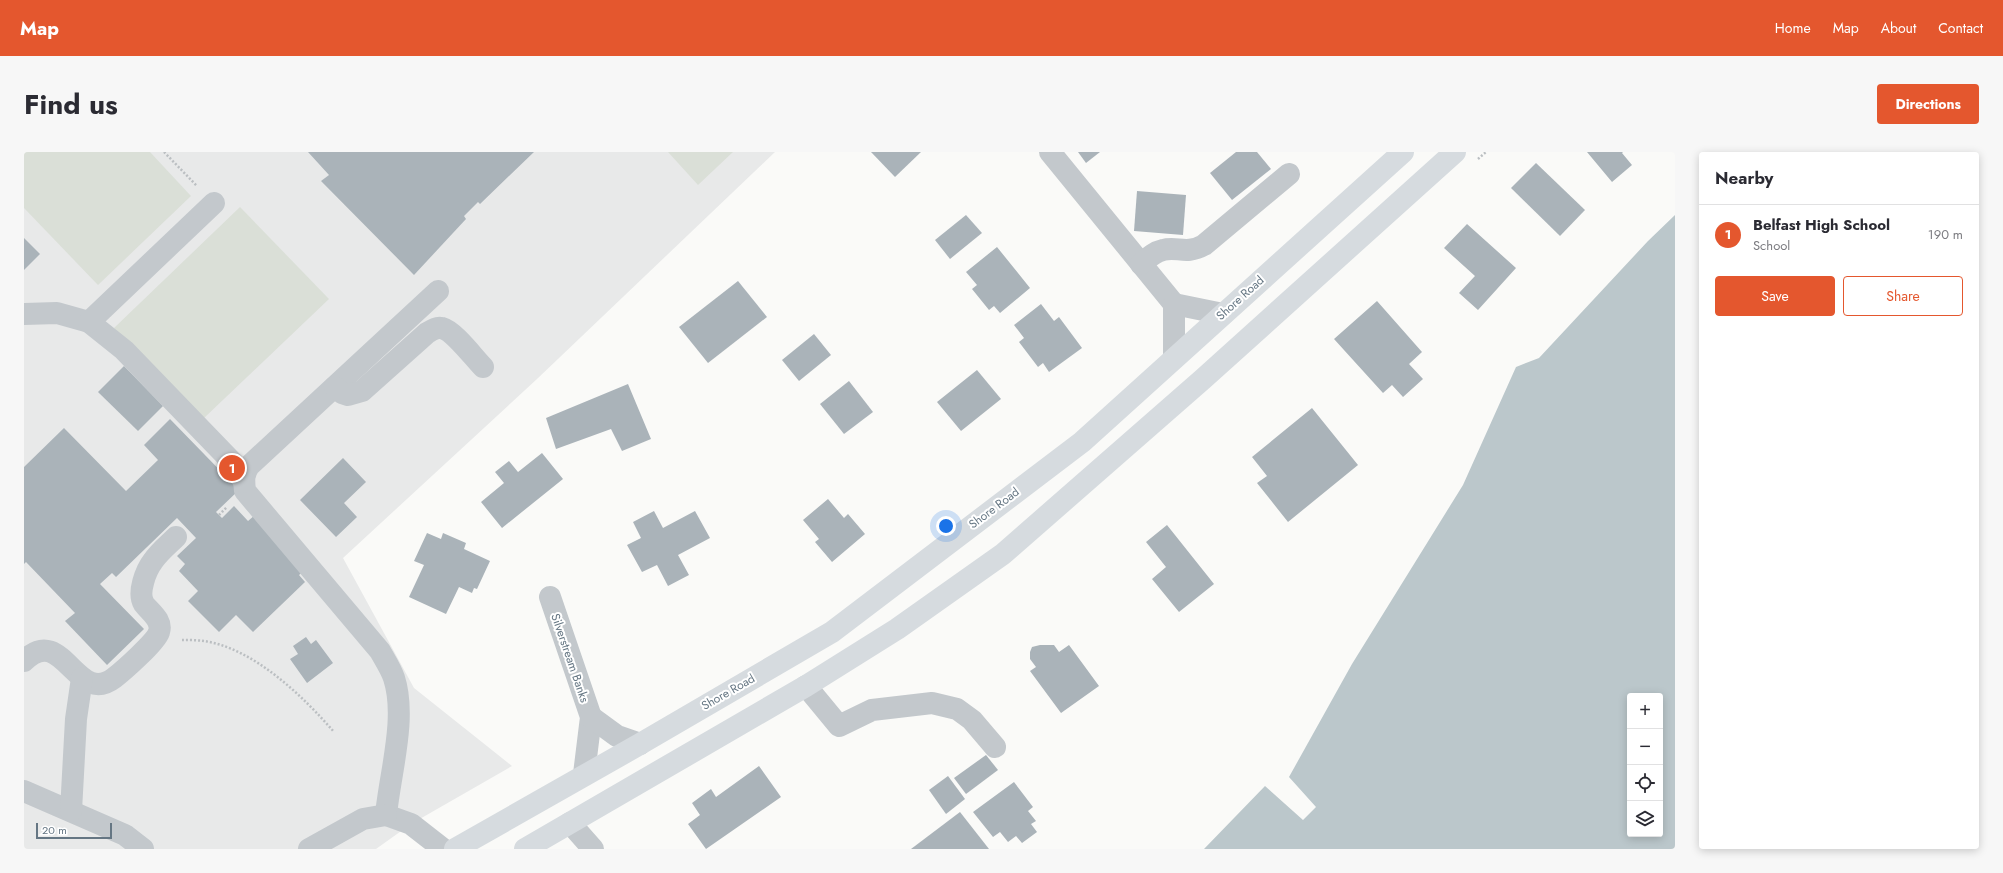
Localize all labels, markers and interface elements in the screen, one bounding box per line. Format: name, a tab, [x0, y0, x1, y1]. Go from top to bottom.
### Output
text: Map	[20, 15, 59, 42]
text: Home	[1775, 18, 1811, 38]
text: Map	[1833, 18, 1859, 38]
text: About	[1881, 18, 1916, 38]
text: Contact	[1938, 18, 1983, 38]
text: Find us	[24, 84, 118, 125]
button: Directions	[1877, 84, 1979, 124]
text: Nearby	[1715, 166, 1773, 190]
text: Belfast High School	[1753, 214, 1890, 236]
text: 1	[1725, 225, 1731, 244]
text: 190 m	[1928, 225, 1963, 244]
text: School	[1753, 236, 1790, 255]
street label: Shore Road	[1212, 272, 1268, 324]
button: Save	[1715, 276, 1835, 316]
button: Share	[1843, 276, 1963, 316]
pin: 1	[219, 453, 245, 483]
street label: Shore Road	[965, 483, 1023, 533]
your location	[936, 516, 956, 536]
street label: Silverstream Banks	[546, 611, 594, 705]
street label: Shore Road	[698, 669, 758, 715]
map controls	[1627, 693, 1663, 837]
button: +	[1627, 693, 1663, 729]
button: −	[1627, 729, 1663, 765]
button: locate	[1627, 765, 1663, 801]
button: layers	[1627, 801, 1663, 837]
scale bar	[36, 821, 112, 840]
text: 20 m	[42, 822, 67, 838]

